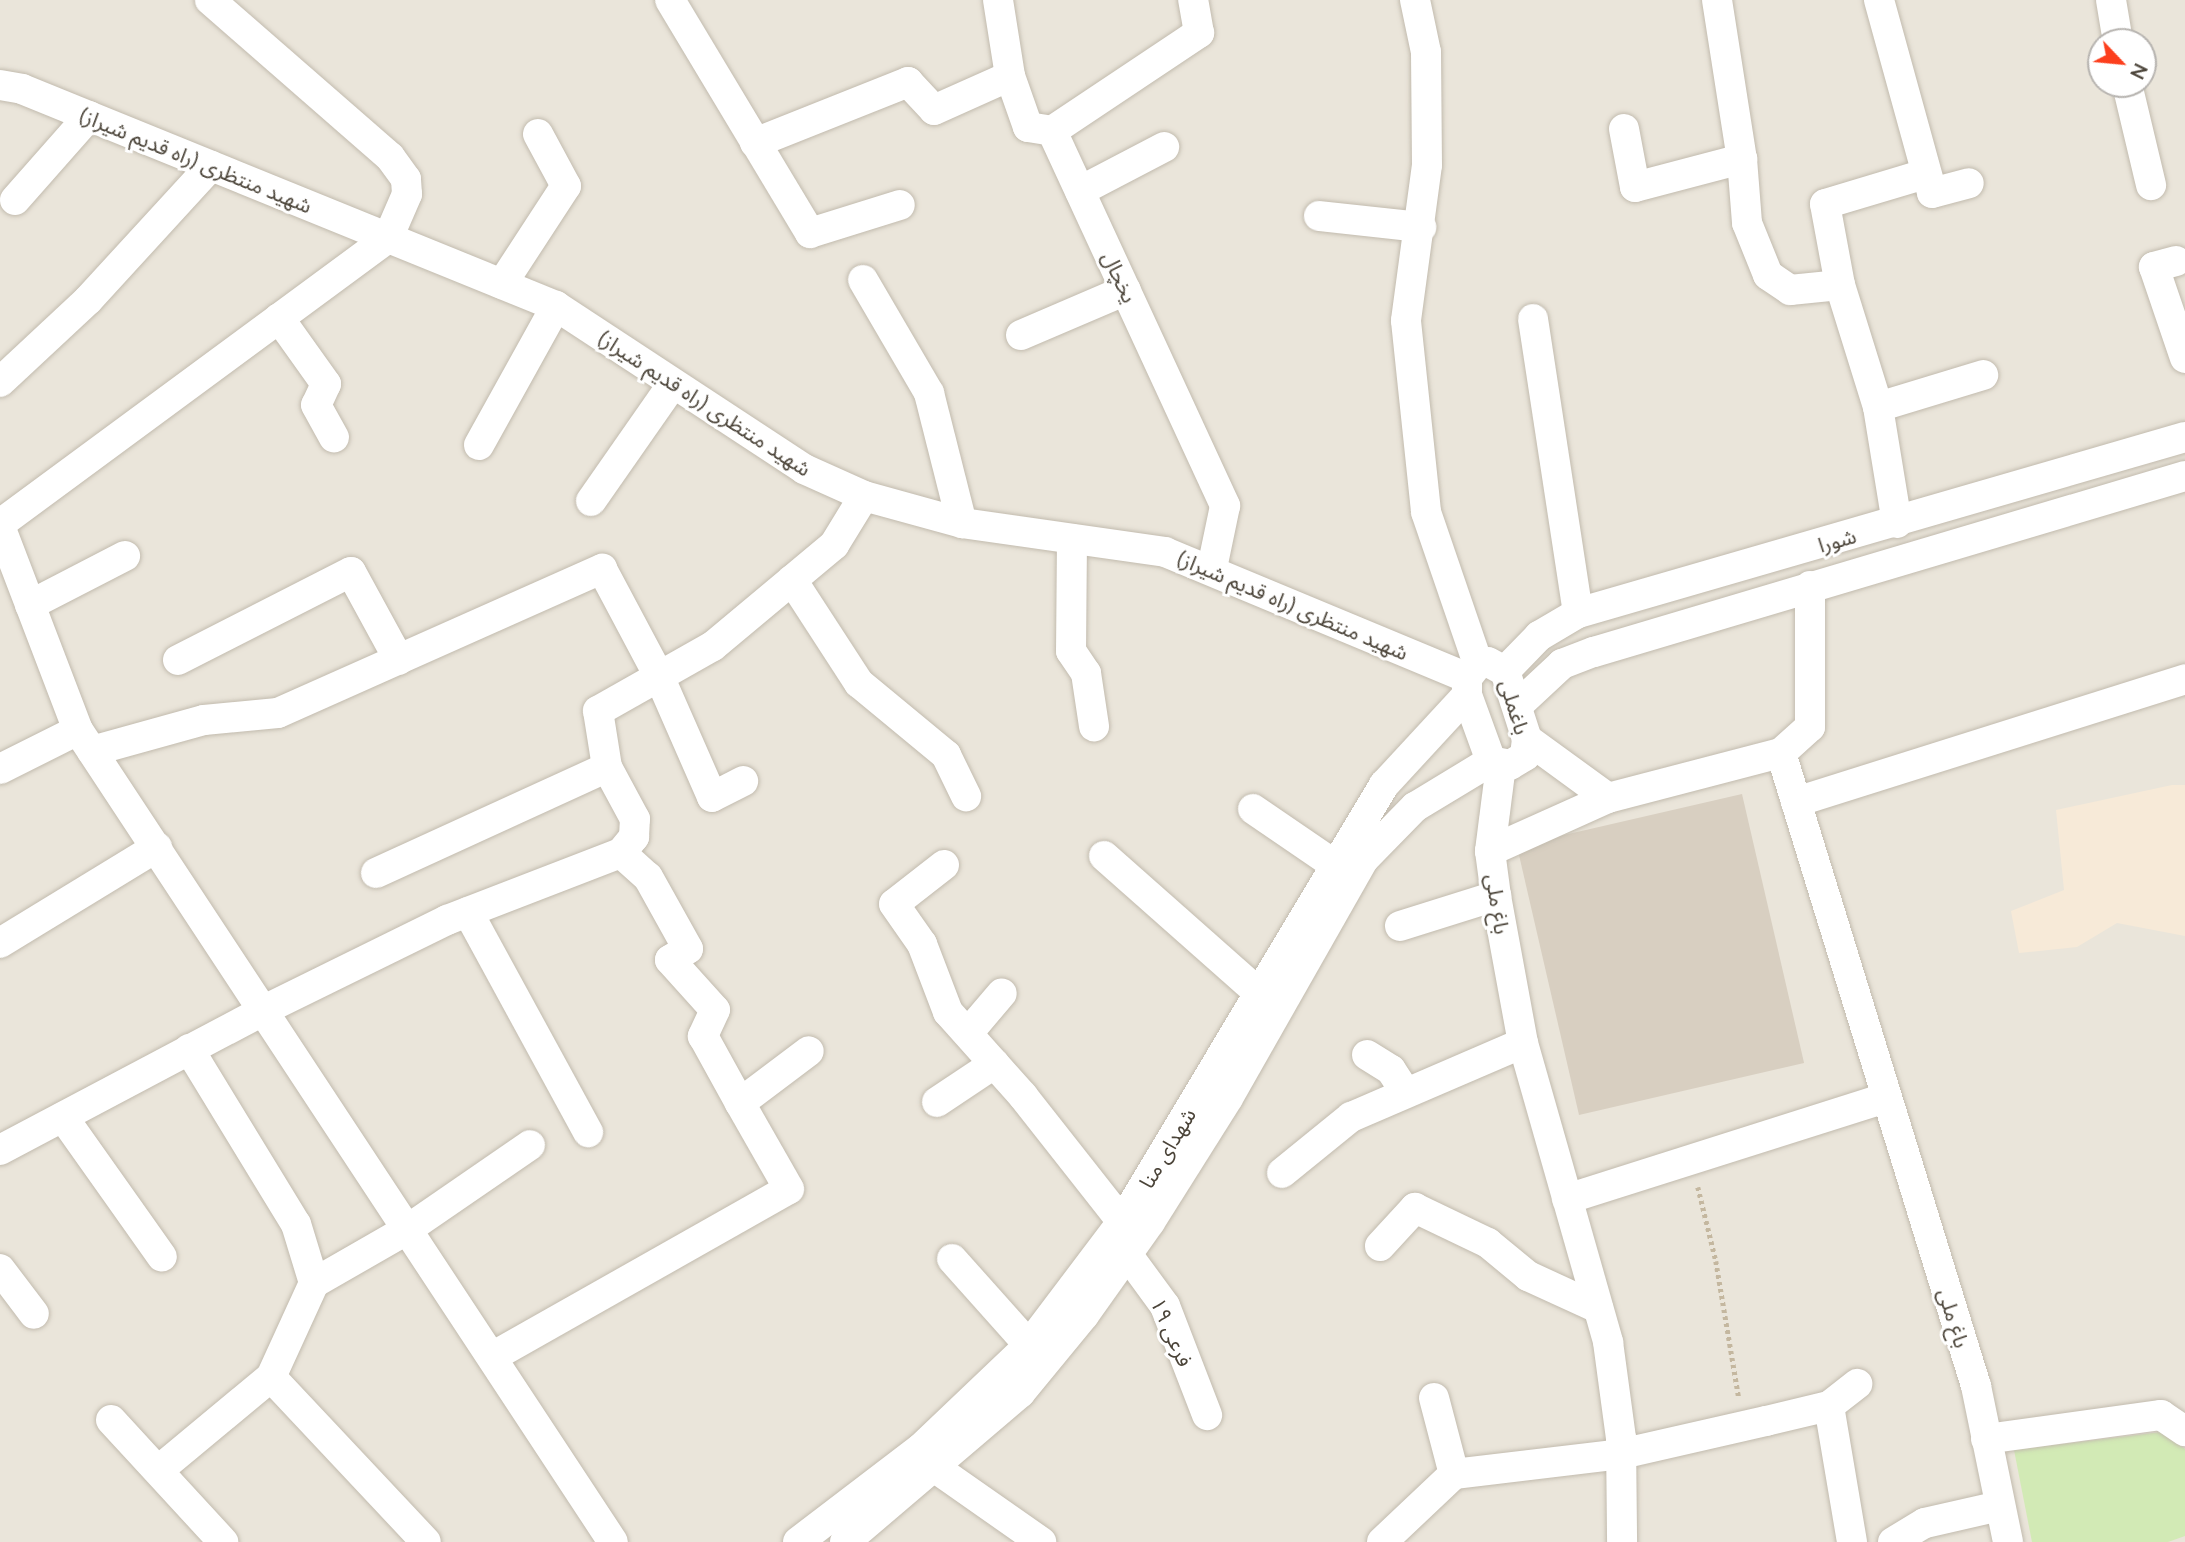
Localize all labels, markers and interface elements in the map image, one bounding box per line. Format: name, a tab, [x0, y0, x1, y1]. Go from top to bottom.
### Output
north arrow	[2087, 28, 2157, 98]
text: N	[2126, 60, 2153, 83]
street label: شهید منتظری (راه قدیم شیراز)	[76, 102, 316, 218]
street label: یخچال	[1097, 247, 1143, 307]
street label: شهید منتظری (راه قدیم شیراز)	[594, 325, 816, 481]
street label: شورا	[1815, 523, 1859, 557]
street label: شهید منتظری (راه قدیم شیراز)	[1174, 545, 1412, 665]
street label: باغملی	[1495, 676, 1535, 738]
street label: باغ ملی	[1481, 872, 1515, 936]
street label: شهدای منا	[1133, 1103, 1201, 1193]
street label: باغ ملی	[1933, 1285, 1975, 1351]
street label: فرعی ۱۹	[1146, 1294, 1198, 1370]

